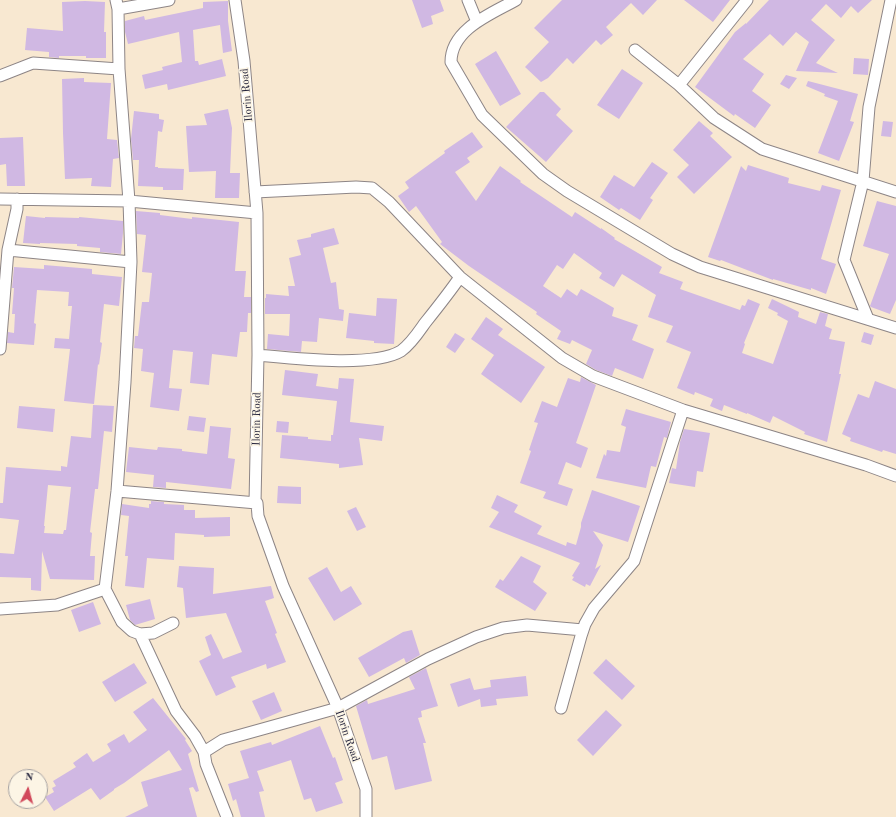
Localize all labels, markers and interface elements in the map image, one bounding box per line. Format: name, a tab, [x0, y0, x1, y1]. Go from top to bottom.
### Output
street label: Ilorin Road	[238, 68, 256, 122]
street label: Ilorin Road	[250, 392, 264, 446]
street label: Ilorin Road	[332, 708, 362, 764]
north arrow	[8, 769, 48, 809]
text: N	[24, 772, 34, 783]

